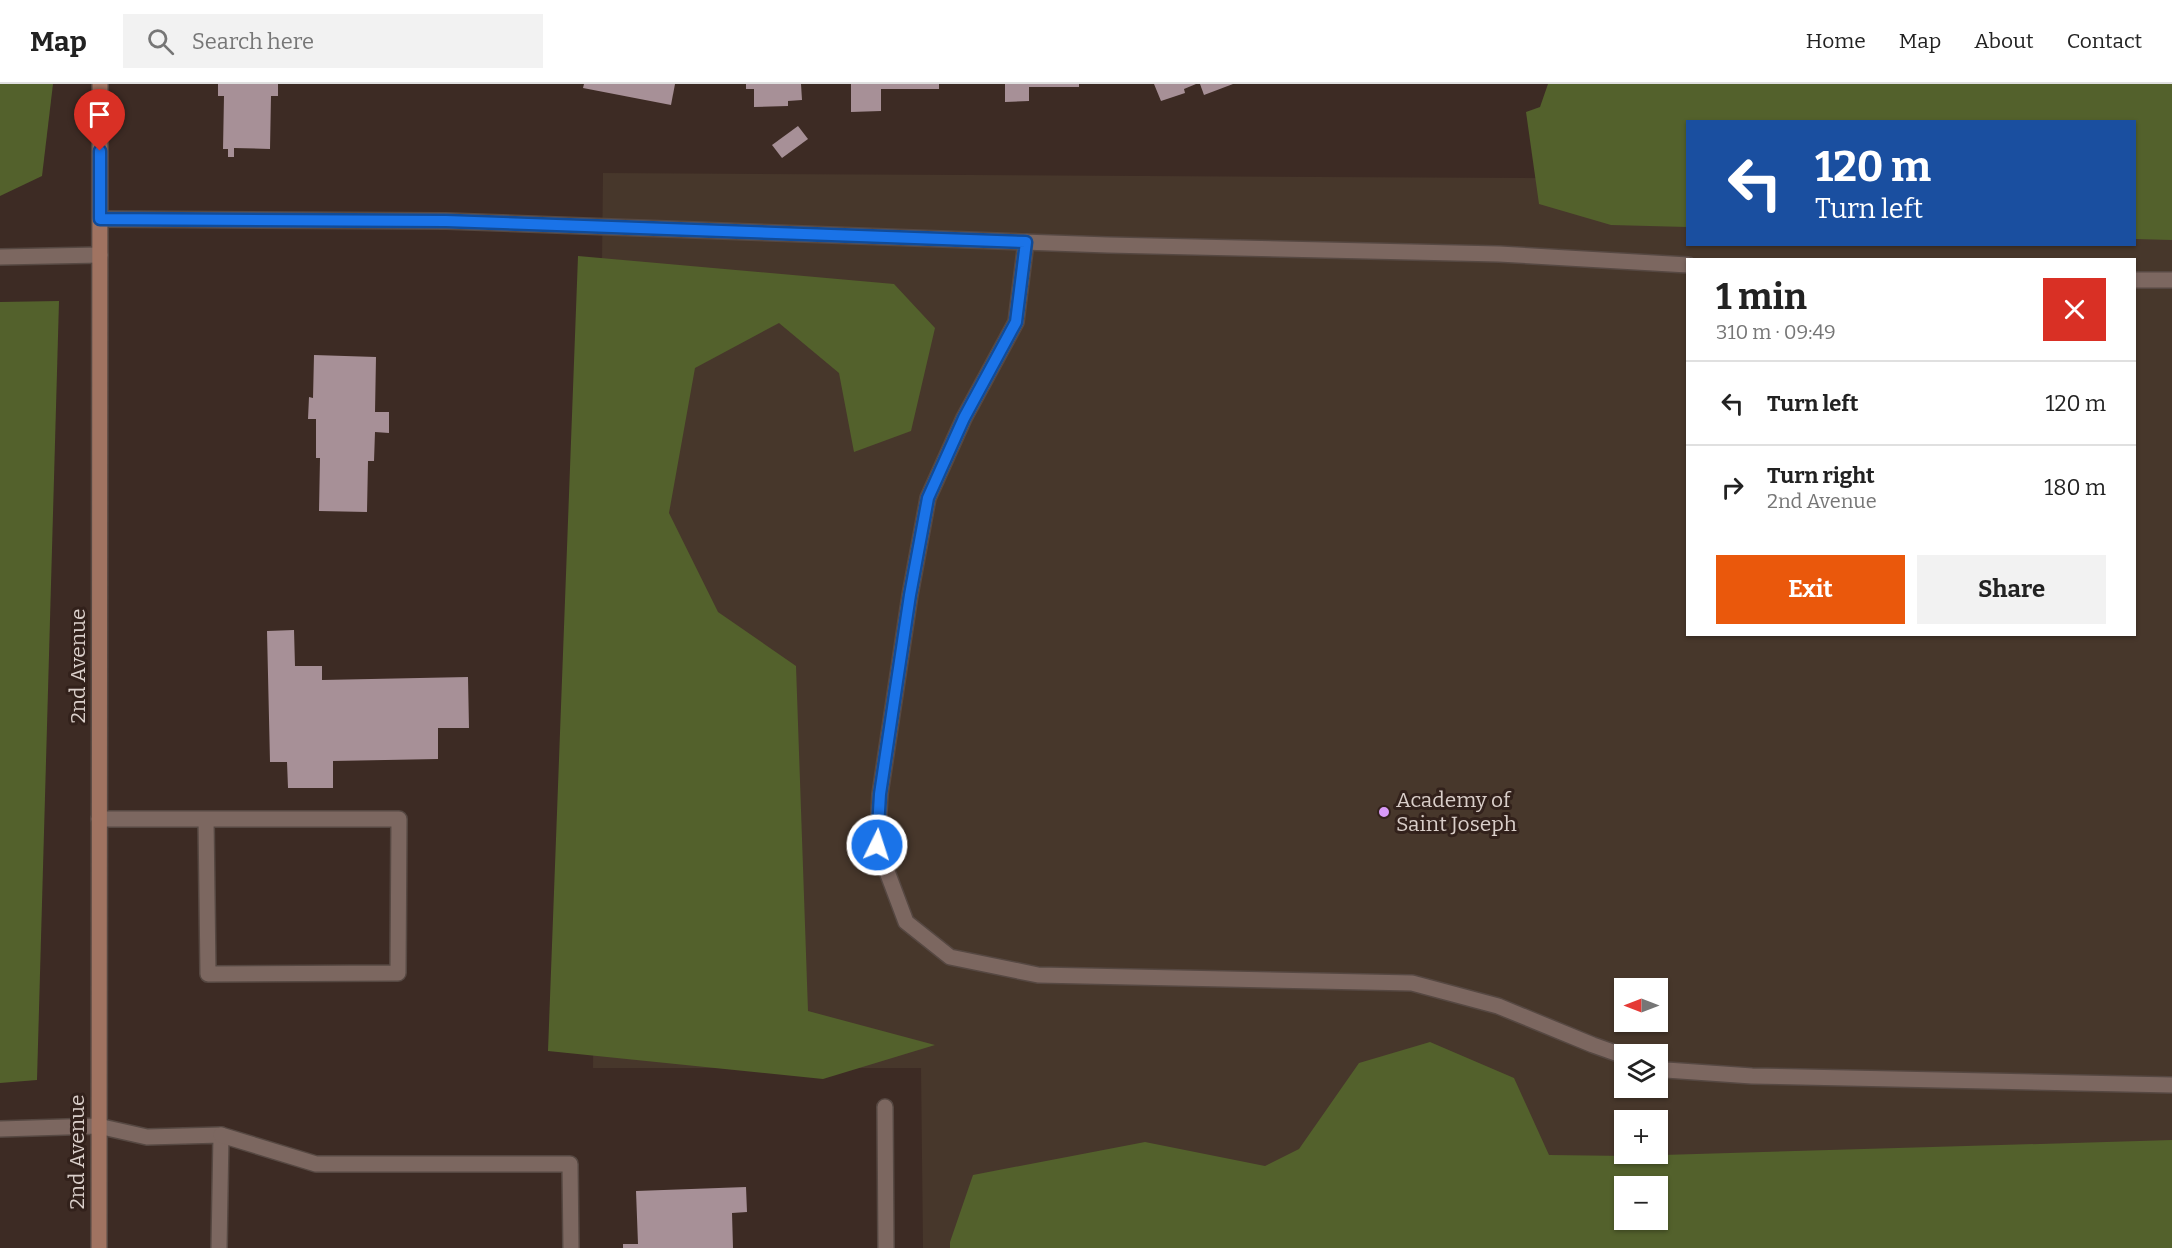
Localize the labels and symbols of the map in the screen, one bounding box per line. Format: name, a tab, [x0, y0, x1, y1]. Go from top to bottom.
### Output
pin	[74, 89, 125, 151]
street label: 2nd Avenue	[65, 608, 91, 724]
place label: Academy of Saint Joseph	[1396, 787, 1517, 837]
marker: Academy of Saint Joseph	[1377, 805, 1391, 819]
position arrow	[845, 813, 909, 877]
north arrow	[1614, 978, 1668, 1032]
street label: 2nd Avenue	[64, 1094, 90, 1210]

